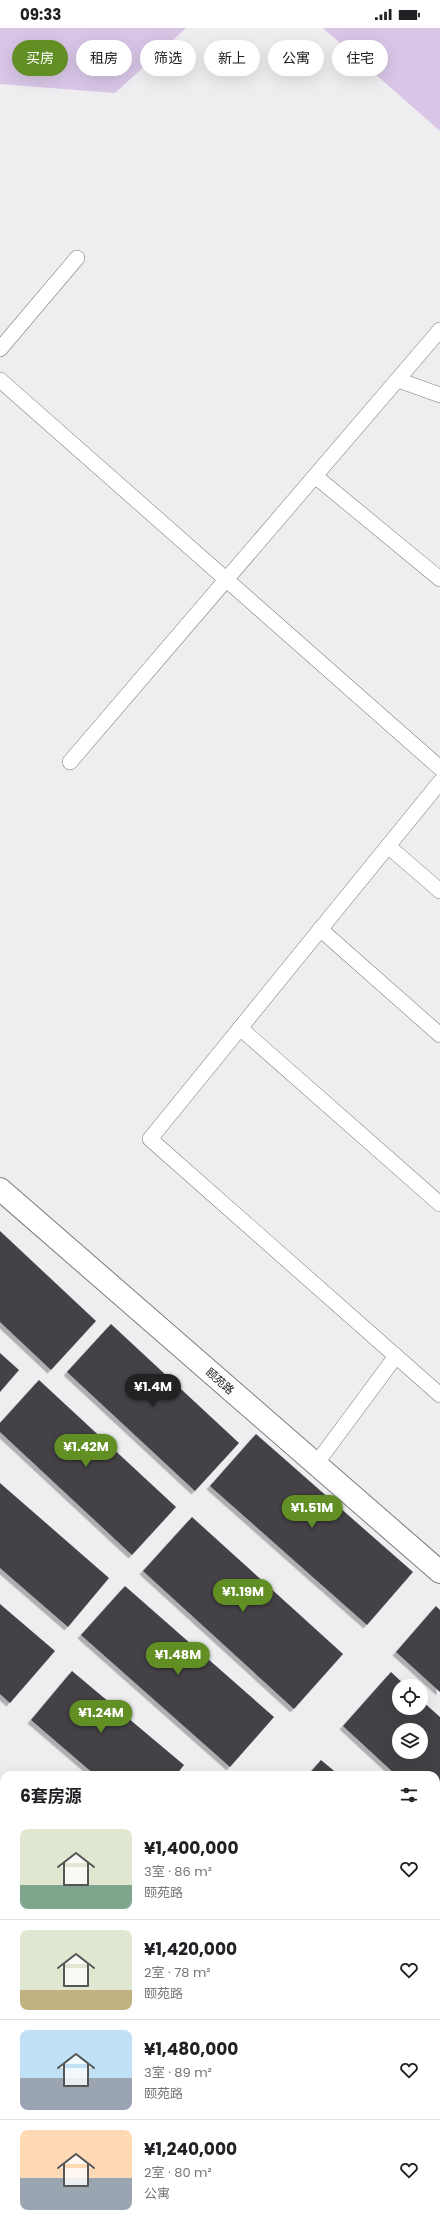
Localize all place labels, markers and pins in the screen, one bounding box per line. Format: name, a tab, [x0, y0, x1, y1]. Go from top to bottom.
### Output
pin: ¥1.4M	[125, 1374, 181, 1408]
pin: ¥1.42M	[53, 1434, 119, 1468]
pin: ¥1.51M	[279, 1495, 345, 1529]
pin: ¥1.19M	[210, 1579, 276, 1613]
pin: ¥1.48M	[145, 1642, 211, 1676]
pin: ¥1.24M	[68, 1700, 134, 1734]

